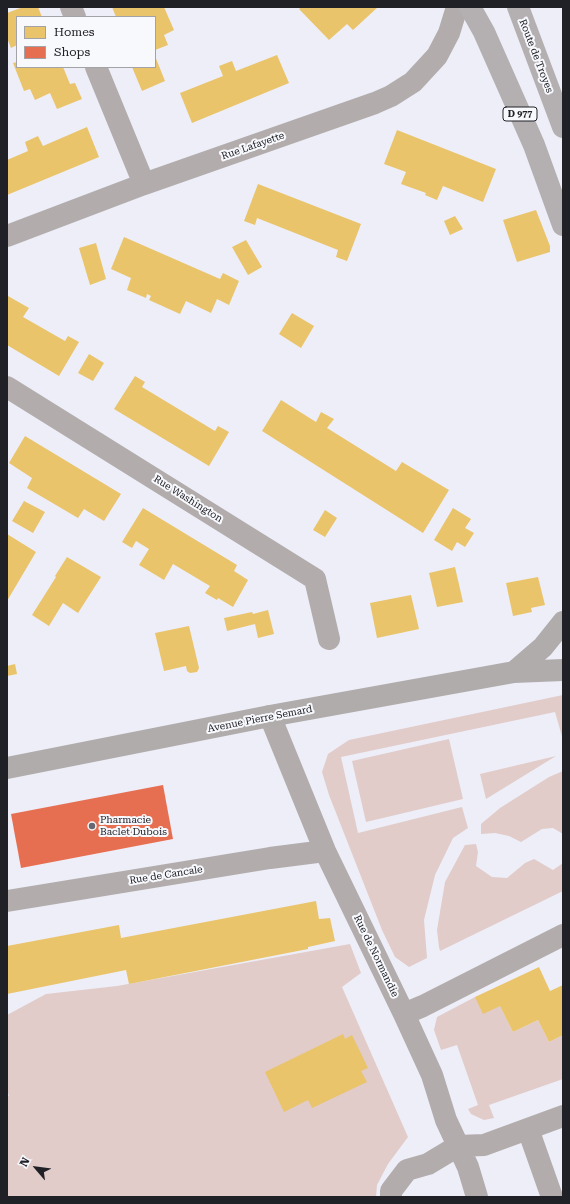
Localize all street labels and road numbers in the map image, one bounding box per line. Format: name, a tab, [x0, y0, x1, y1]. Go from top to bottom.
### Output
street label: Route de Troyes	[516, 18, 556, 94]
road number: D 977	[503, 107, 537, 121]
street label: Rue Lafayette	[220, 130, 286, 162]
street label: Rue Washington	[151, 473, 225, 525]
street label: Avenue Pierre Semard	[207, 703, 313, 735]
street label: Rue de Cancale	[128, 863, 204, 887]
street label: Rue de Normandie	[351, 913, 401, 999]

